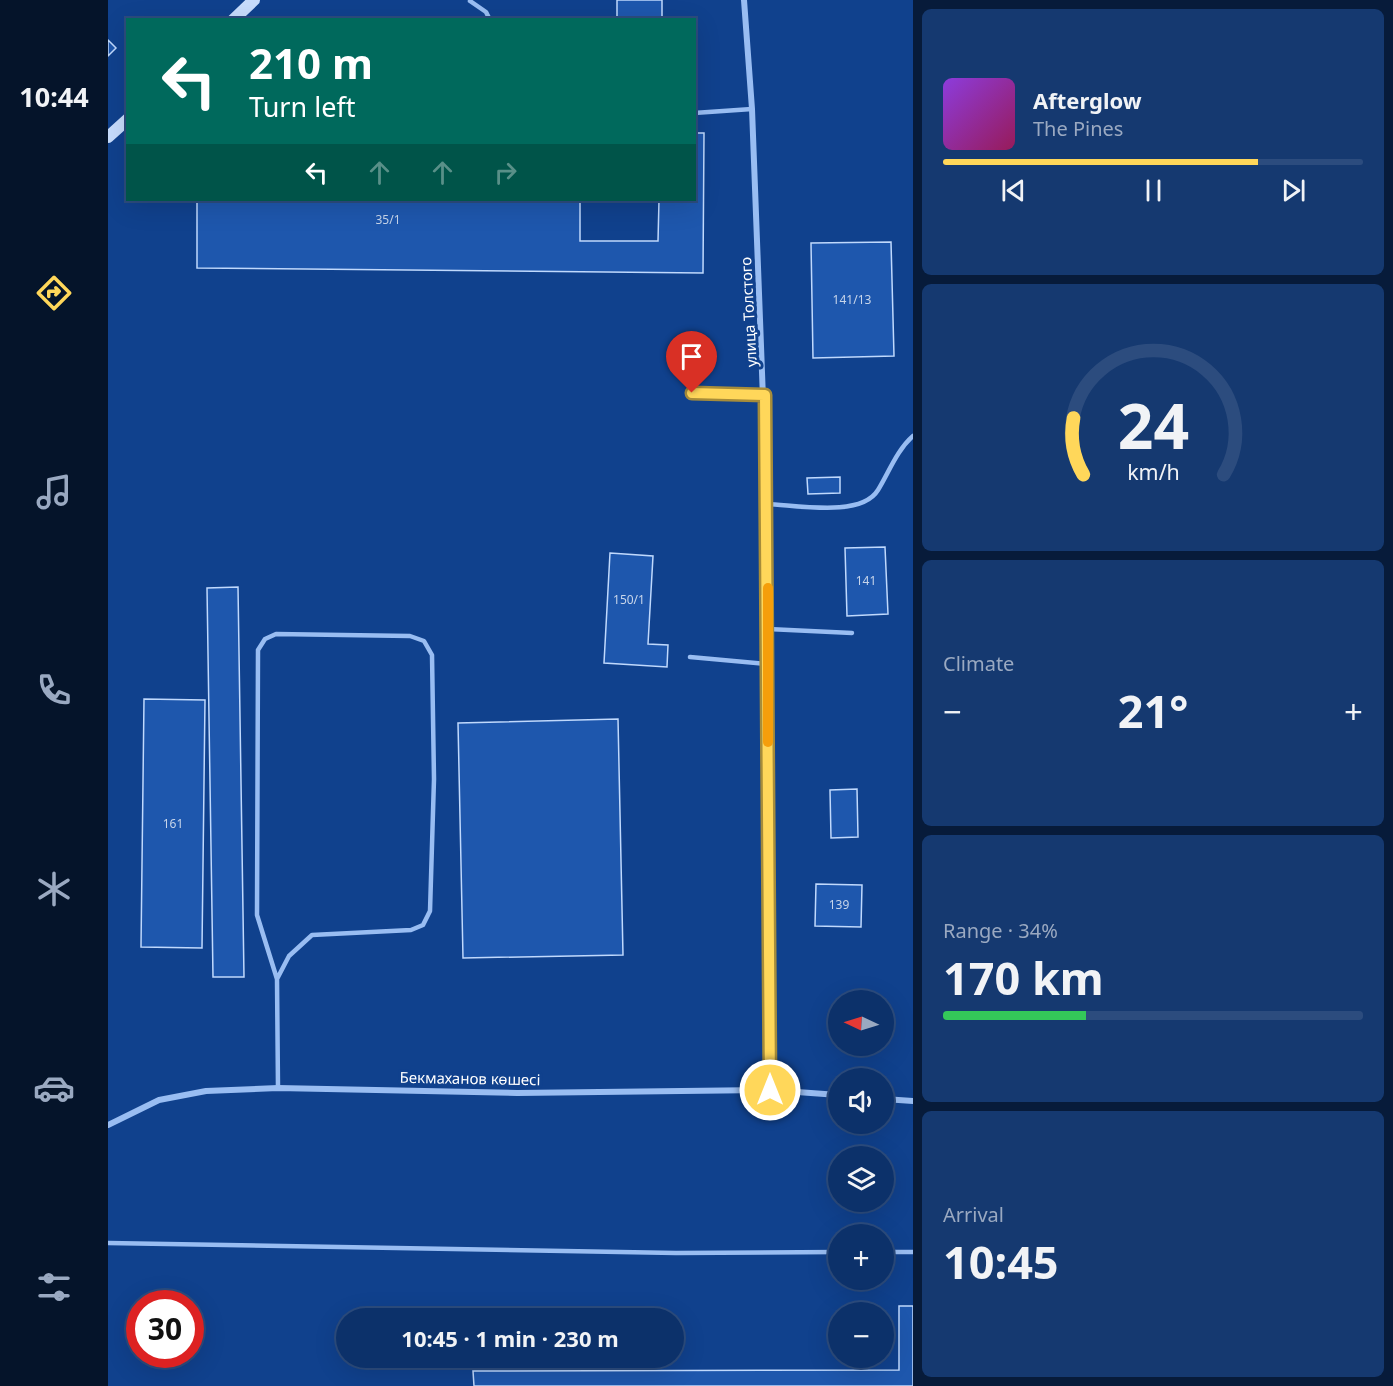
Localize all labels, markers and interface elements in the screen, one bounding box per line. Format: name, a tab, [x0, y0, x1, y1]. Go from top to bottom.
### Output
text: 210 m	[249, 34, 373, 91]
icon: left	[150, 42, 228, 120]
text: 10:44	[19, 78, 89, 115]
text: Afterglow	[1033, 85, 1142, 115]
text: Turn left	[249, 88, 355, 125]
text: The Pines	[1033, 115, 1123, 142]
icon: left	[300, 156, 333, 189]
icon: ahead	[363, 156, 396, 189]
icon: ahead	[426, 156, 459, 189]
icon: right	[489, 156, 522, 189]
icon: previous	[997, 174, 1030, 207]
icon: pause	[1137, 174, 1170, 207]
icon: next	[1277, 174, 1310, 207]
house number: 35/1	[375, 211, 401, 228]
street label: улица Толстого	[735, 256, 761, 368]
icon: directions	[33, 272, 75, 314]
house number: 141/13	[833, 291, 872, 308]
pin	[666, 331, 717, 393]
icon: arrive	[675, 340, 708, 373]
text: 24	[1117, 382, 1189, 467]
text: km/h	[1127, 457, 1179, 486]
icon: music	[33, 471, 75, 513]
house number: 141	[856, 572, 876, 589]
house number: 150/1	[613, 591, 645, 608]
text: Climate	[943, 650, 1014, 677]
icon: phone	[33, 669, 75, 711]
text: 21°	[1118, 680, 1188, 741]
text: −	[943, 689, 962, 734]
text: +	[1344, 689, 1363, 734]
house number: 161	[163, 815, 183, 832]
icon: climate	[33, 868, 75, 910]
house number: 139	[829, 896, 849, 913]
text: Range · 34%	[943, 917, 1058, 944]
text: 170 km	[943, 947, 1104, 1008]
north arrow	[828, 990, 894, 1056]
map controls	[828, 990, 894, 1368]
position arrow	[738, 1058, 802, 1122]
icon: car	[33, 1067, 75, 1109]
street label: Бекмаханов көшесі	[399, 1067, 541, 1089]
button: sound	[828, 1068, 894, 1134]
button: layers	[828, 1146, 894, 1212]
text: Arrival	[943, 1201, 1004, 1228]
button: +	[828, 1224, 894, 1290]
text: 10:45	[943, 1231, 1059, 1292]
icon: filters	[33, 1266, 75, 1308]
speed limit sign: 30	[126, 1290, 204, 1368]
button: −	[828, 1302, 894, 1368]
text: 10:45 · 1 min · 230 m	[401, 1323, 619, 1353]

